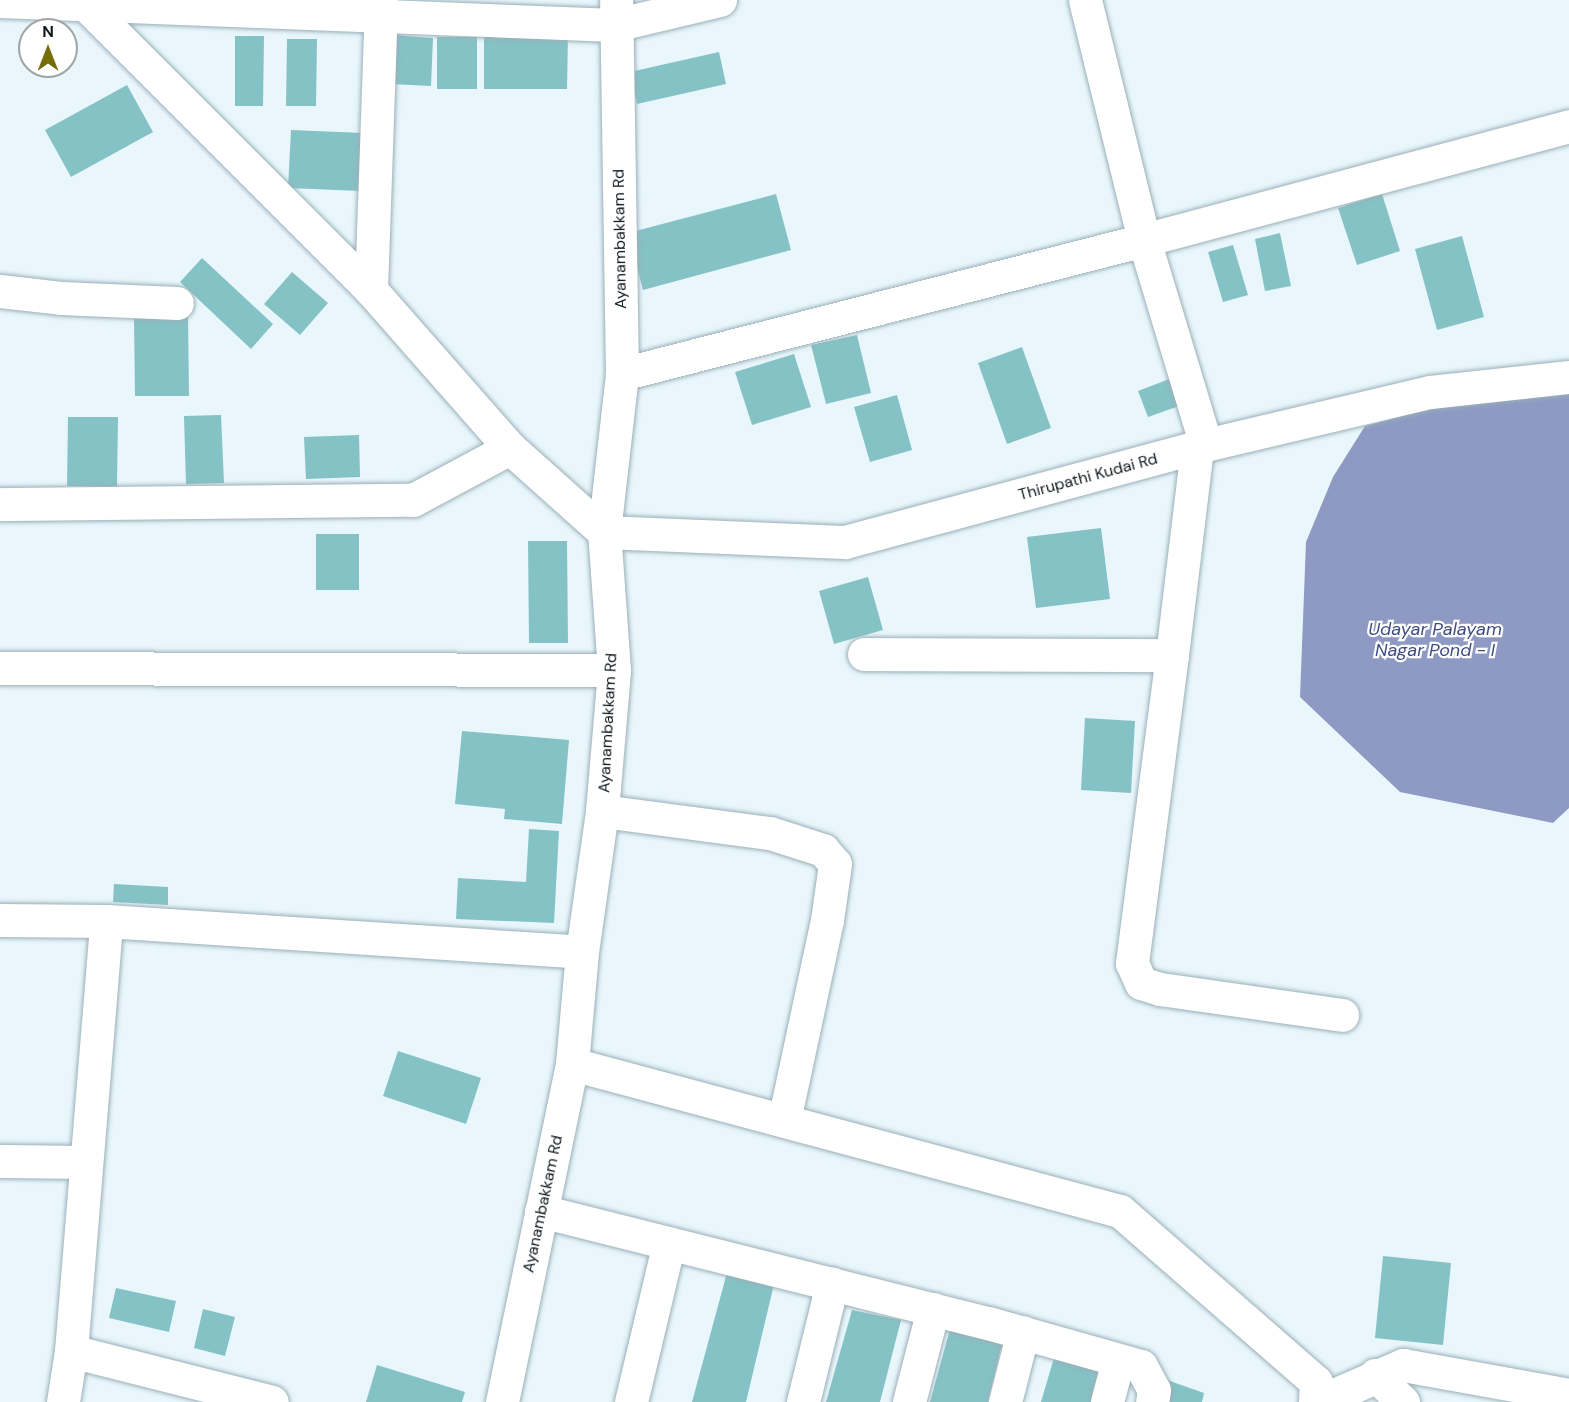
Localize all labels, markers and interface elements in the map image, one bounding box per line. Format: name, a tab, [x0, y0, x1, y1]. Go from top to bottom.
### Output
north arrow	[18, 18, 78, 78]
text: N	[42, 21, 54, 42]
street label: Ayanambakkam Rd	[609, 169, 631, 309]
street label: Thirupathi Kudai Rd	[1016, 449, 1160, 505]
water label: Udayar Palayam Nagar Pond - I	[1368, 619, 1502, 662]
street label: Ayanambakkam Rd	[595, 653, 621, 793]
street label: Ayanambakkam Rd	[519, 1134, 567, 1274]

